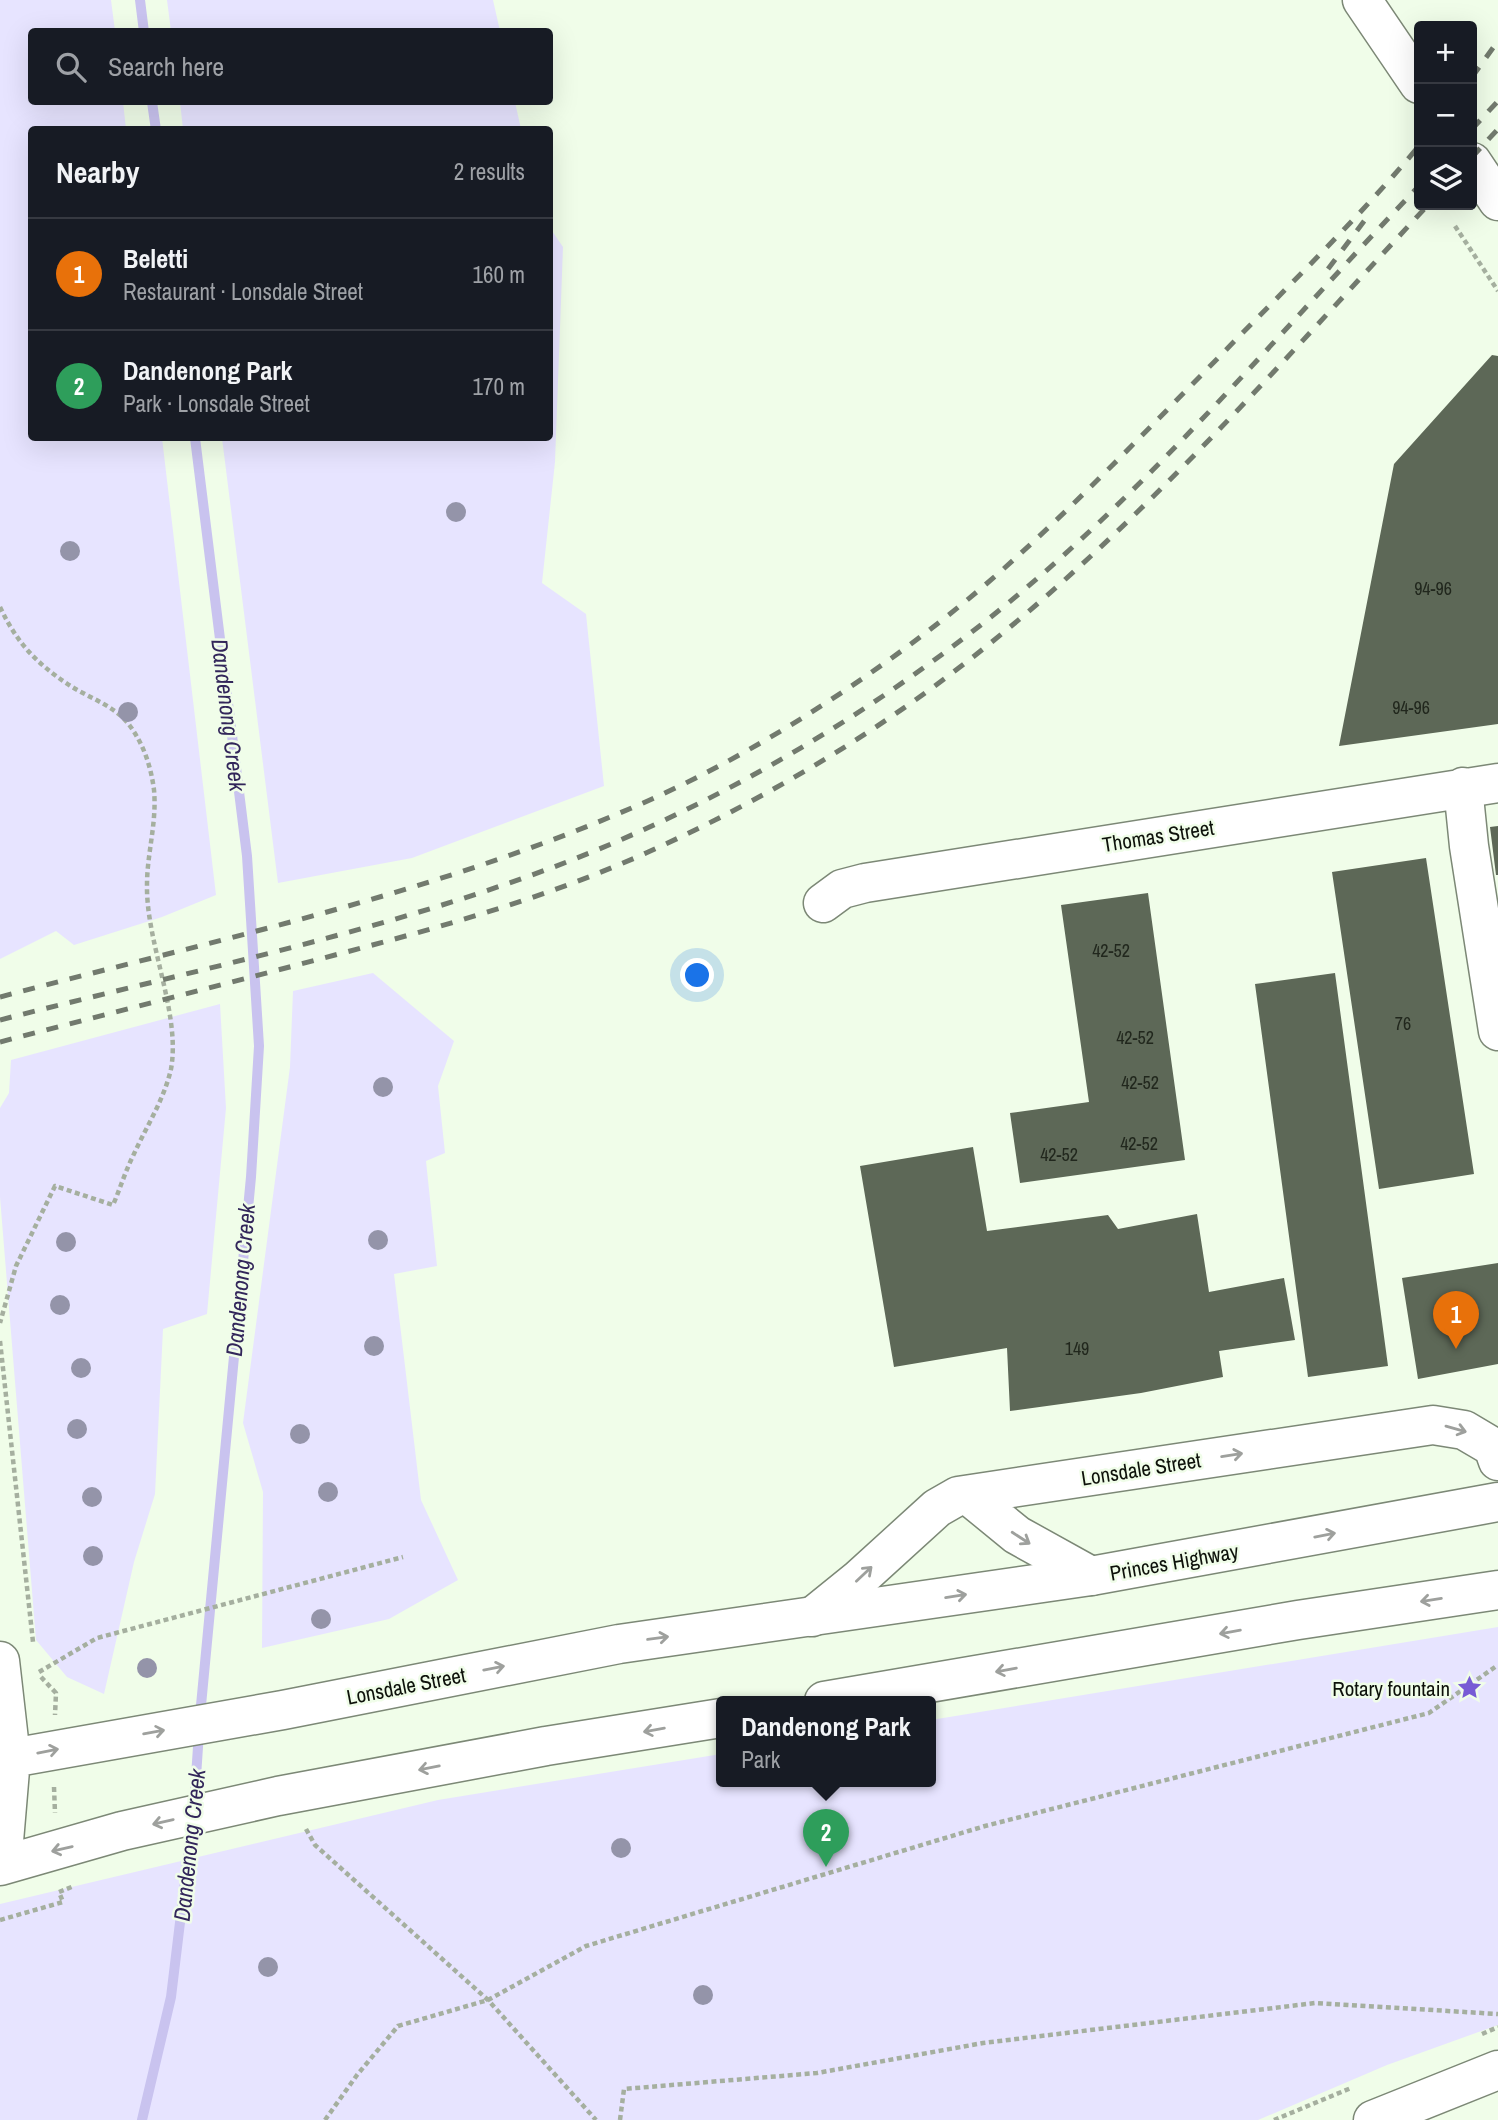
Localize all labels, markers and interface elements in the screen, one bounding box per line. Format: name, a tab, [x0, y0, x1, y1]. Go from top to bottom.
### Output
map controls	[1414, 21, 1477, 210]
button: +	[1414, 21, 1477, 84]
search box	[28, 28, 553, 105]
icon: search	[52, 48, 90, 86]
text: Search here	[108, 49, 224, 84]
button: −	[1414, 84, 1477, 147]
button: layers	[1414, 147, 1477, 210]
text: Nearby	[56, 152, 139, 192]
text: 2 results	[454, 156, 525, 187]
text: Beletti	[123, 241, 188, 276]
text: 1	[74, 259, 84, 290]
text: 160 m	[473, 259, 525, 290]
text: Restaurant · Lonsdale Street	[123, 276, 363, 307]
text: Dandenong Park	[123, 353, 292, 388]
text: 2	[74, 371, 84, 402]
text: 170 m	[473, 371, 525, 402]
text: Park · Lonsdale Street	[123, 388, 310, 419]
house number: 94-96	[1414, 576, 1452, 601]
water label: Dandenong Creek	[204, 637, 254, 794]
house number: 94-96	[1392, 695, 1430, 720]
street label: Thomas Street	[1100, 813, 1216, 859]
house number: 42-52	[1092, 938, 1130, 963]
your location	[680, 958, 714, 992]
house number: 76	[1395, 1011, 1411, 1036]
house number: 42-52	[1116, 1025, 1154, 1050]
house number: 42-52	[1121, 1070, 1159, 1095]
house number: 42-52	[1120, 1131, 1158, 1156]
house number: 42-52	[1040, 1142, 1078, 1167]
water label: Dandenong Creek	[218, 1201, 262, 1358]
pin: 1	[1433, 1291, 1479, 1349]
house number: 149	[1065, 1336, 1089, 1361]
one-way arrow	[1445, 1423, 1467, 1436]
street label: Lonsdale Street	[1079, 1445, 1203, 1493]
one-way arrow	[1220, 1448, 1242, 1461]
one-way arrow	[1313, 1528, 1336, 1541]
one-way arrow	[1011, 1530, 1030, 1545]
street label: Princes Highway	[1107, 1536, 1241, 1588]
one-way arrow	[855, 1566, 873, 1583]
one-way arrow	[944, 1589, 967, 1602]
one-way arrow	[1420, 1594, 1442, 1607]
one-way arrow	[1219, 1625, 1242, 1639]
one-way arrow	[646, 1632, 669, 1645]
street label: Lonsdale Street	[344, 1660, 468, 1712]
one-way arrow	[482, 1661, 505, 1674]
one-way arrow	[995, 1664, 1018, 1677]
place label: Rotary fountain	[1332, 1674, 1450, 1703]
place icon: Rotary fountain	[1456, 1674, 1484, 1702]
popup	[716, 1696, 936, 1787]
text: Dandenong Park	[741, 1709, 911, 1744]
one-way arrow	[643, 1724, 666, 1737]
one-way arrow	[142, 1725, 165, 1738]
one-way arrow	[36, 1743, 59, 1757]
text: Park	[741, 1744, 780, 1775]
one-way arrow	[418, 1761, 441, 1775]
water label: Dandenong Creek	[166, 1766, 213, 1923]
pin: 2	[803, 1809, 849, 1867]
one-way arrow	[152, 1816, 175, 1829]
one-way arrow	[51, 1842, 74, 1856]

